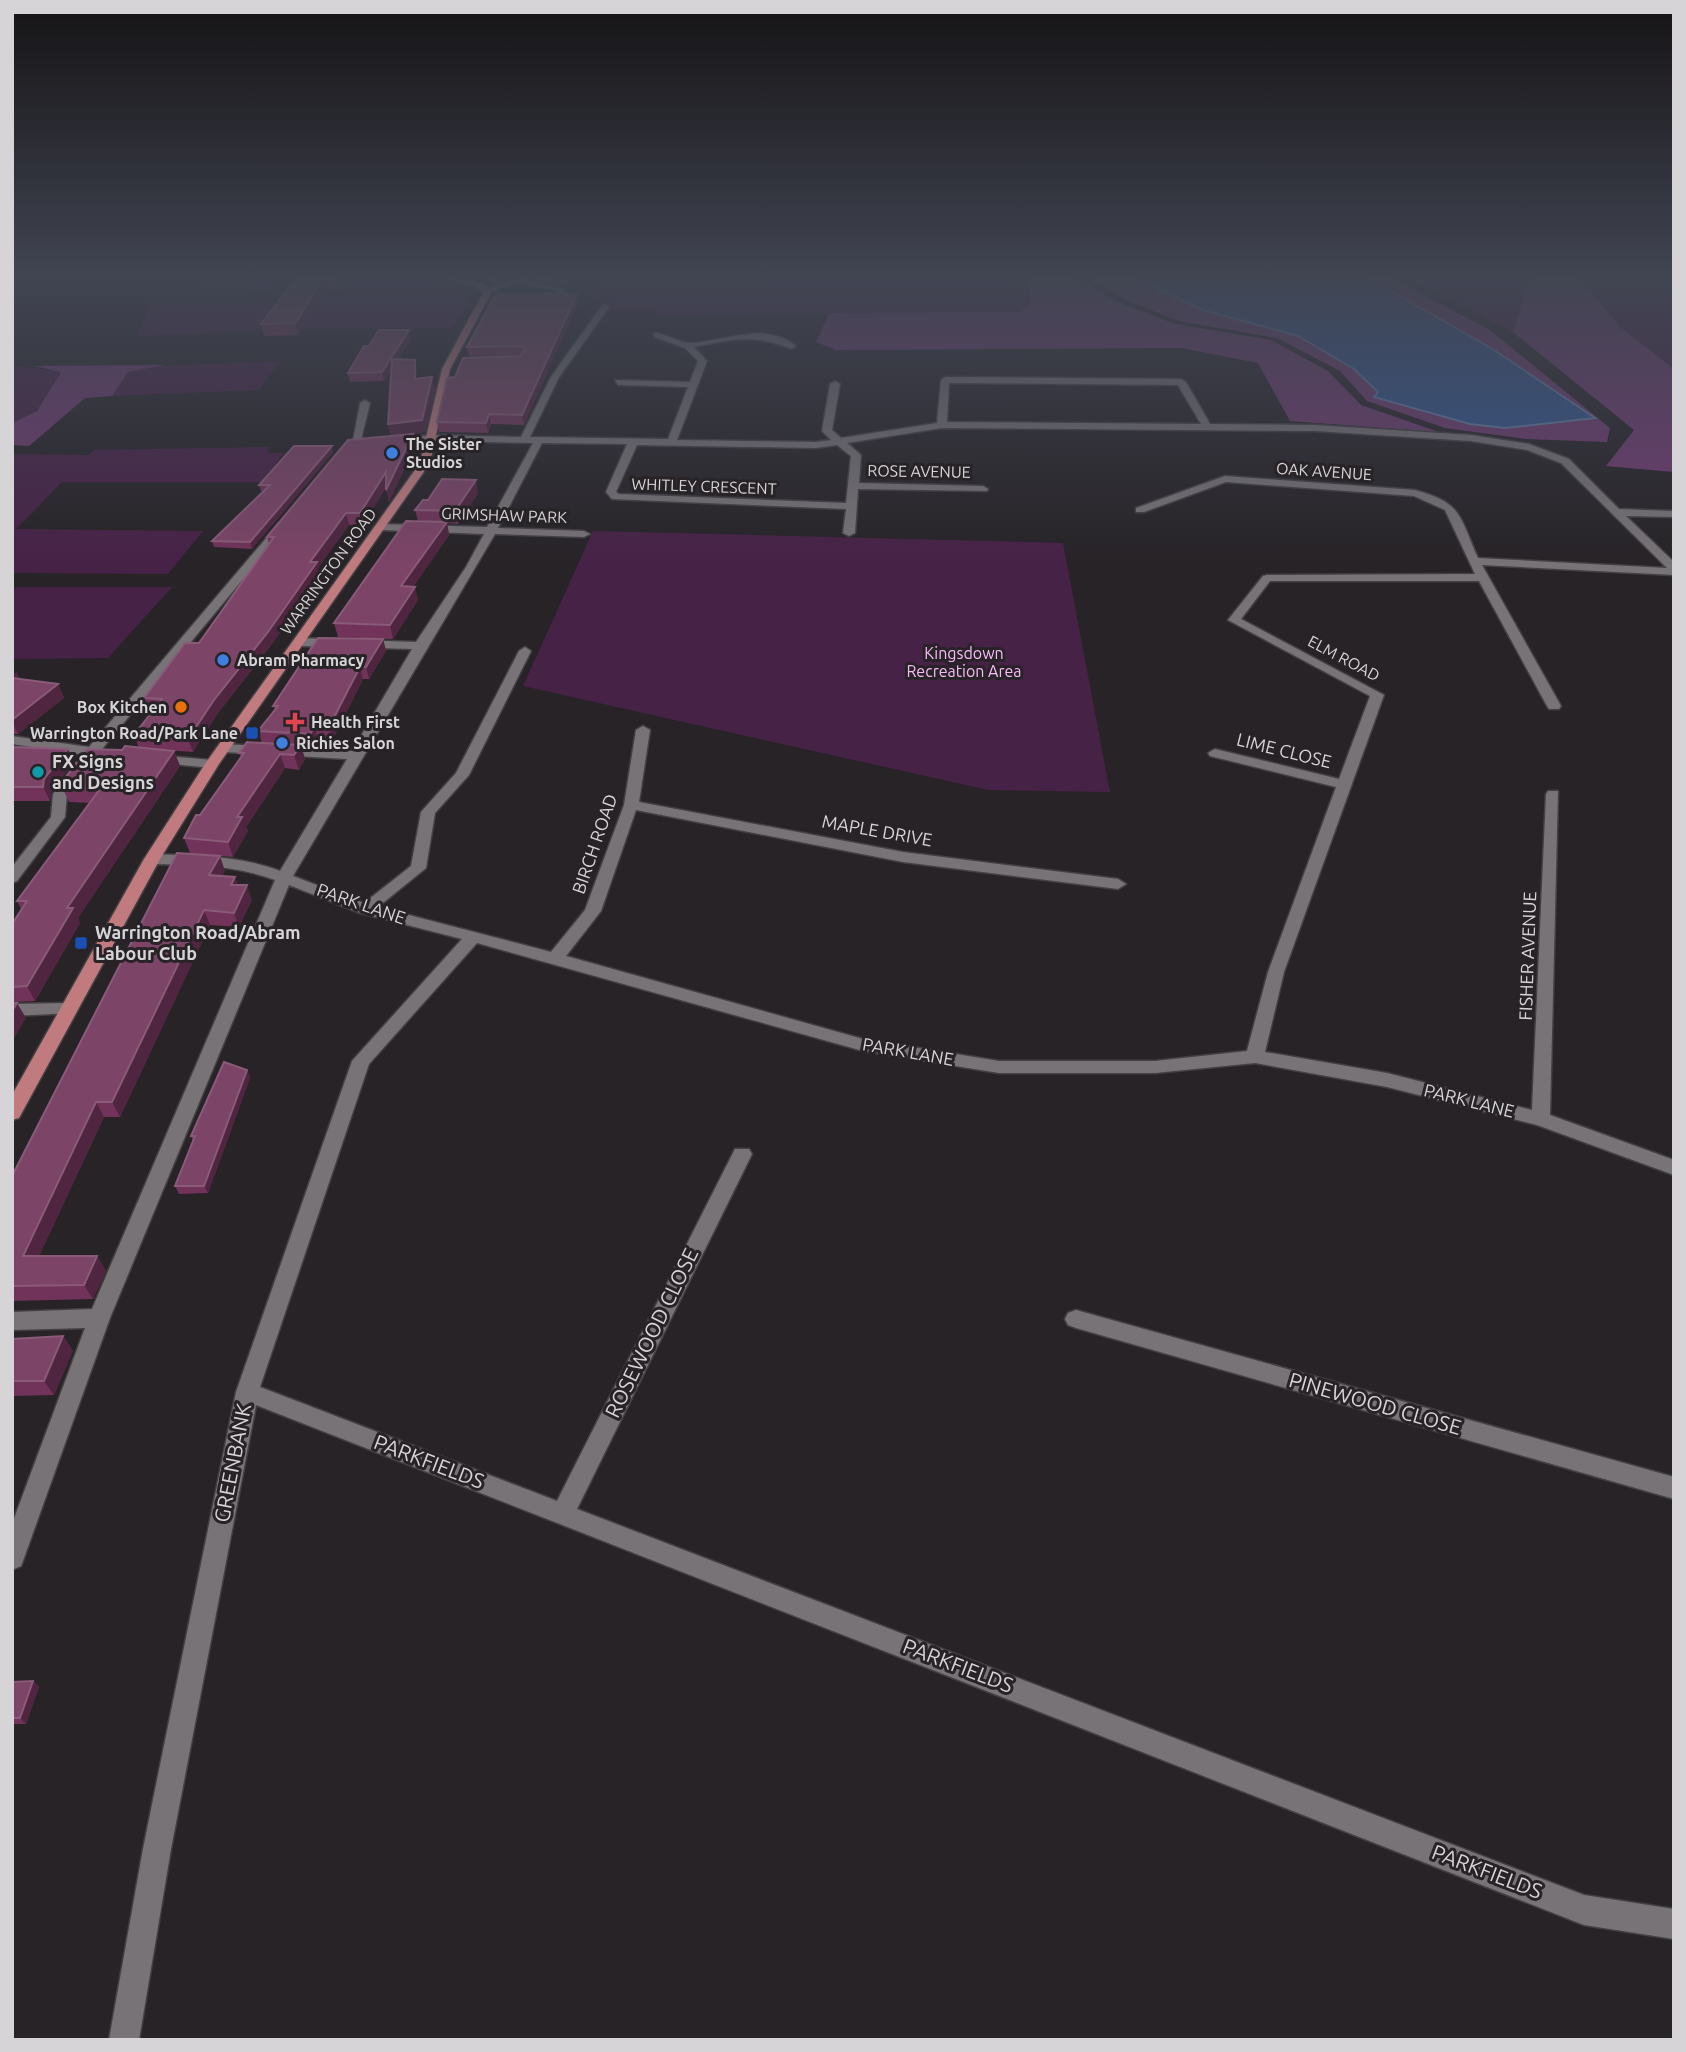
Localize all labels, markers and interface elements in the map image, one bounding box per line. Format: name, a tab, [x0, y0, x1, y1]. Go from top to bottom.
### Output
place label: The Sister Studios	[406, 435, 482, 471]
marker: The Sister Studios	[384, 445, 400, 461]
street label: OAK AVENUE	[1275, 459, 1373, 483]
street label: ROSE AVENUE	[867, 461, 971, 481]
street label: WHITLEY CRESCENT	[631, 474, 777, 498]
street label: GRIMSHAW PARK	[441, 504, 567, 526]
street label: WARRINGTON ROAD	[276, 505, 380, 637]
street label: ELM ROAD	[1305, 632, 1383, 684]
park label: Kingsdown Recreation Area	[906, 644, 1022, 680]
place label: Abram Pharmacy	[237, 651, 365, 669]
marker: Abram Pharmacy	[215, 652, 231, 668]
place label: Box Kitchen	[77, 698, 167, 716]
marker: Box Kitchen	[173, 699, 189, 715]
marker: Health First	[285, 712, 305, 732]
place label: Health First	[311, 713, 400, 731]
place label: Warrington Road/Park Lane	[30, 724, 238, 742]
marker: Warrington Road/Park Lane	[244, 725, 260, 741]
street label: LIME CLOSE	[1235, 729, 1334, 771]
place label: Richies Salon	[296, 734, 395, 752]
marker: Richies Salon	[274, 735, 290, 751]
place label: FX Signs and Designs	[52, 751, 154, 792]
marker: FX Signs and Designs	[30, 764, 46, 780]
street label: BIRCH ROAD	[568, 791, 620, 896]
street label: MAPLE DRIVE	[820, 810, 934, 850]
street label: PARK LANE	[314, 879, 408, 928]
street label: FISHER AVENUE	[1515, 891, 1539, 1021]
place label: Warrington Road/Abram Labour Club	[95, 922, 301, 963]
marker: Warrington Road/Abram Labour Club	[73, 935, 89, 951]
street label: PARK LANE	[861, 1033, 955, 1069]
street label: PARK LANE	[1422, 1079, 1516, 1121]
street label: ROSEWOOD CLOSE	[600, 1244, 703, 1421]
street label: PINEWOOD CLOSE	[1286, 1367, 1464, 1439]
street label: GREENBANK	[209, 1401, 255, 1524]
street label: PARKFIELDS	[371, 1429, 488, 1493]
street label: PARKFIELDS	[900, 1633, 1017, 1697]
street label: PARKFIELDS	[1429, 1839, 1546, 1903]

